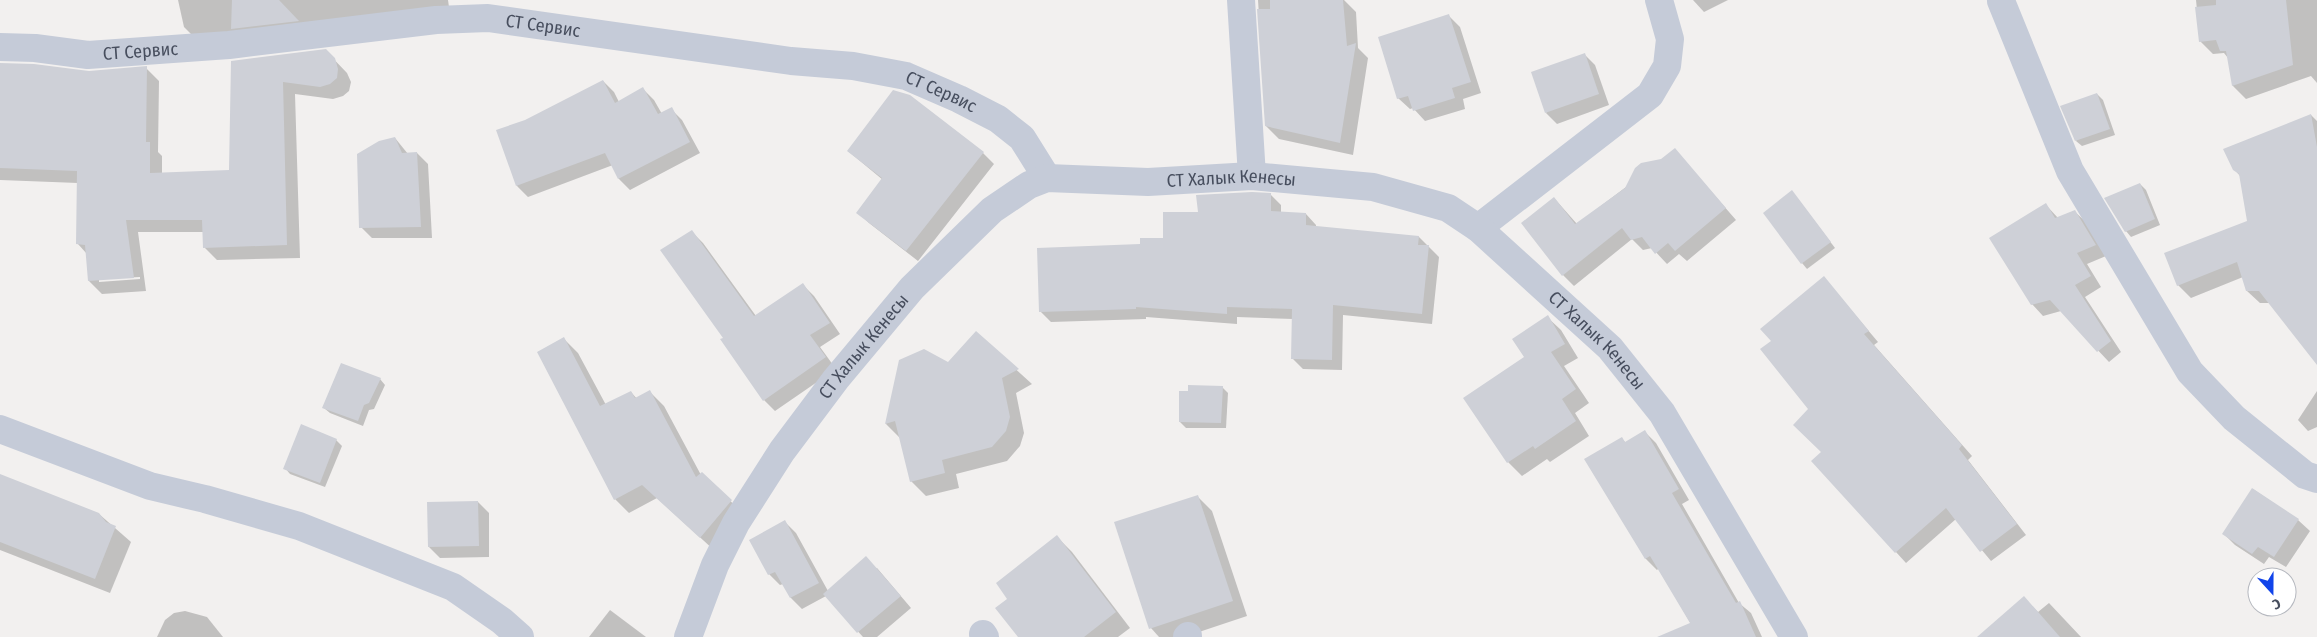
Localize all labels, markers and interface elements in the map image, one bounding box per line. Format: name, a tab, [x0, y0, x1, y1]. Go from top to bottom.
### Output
street label: СТ Сервис	[504, 10, 582, 42]
street label: СТ Сервис	[102, 38, 179, 65]
street label: СТ Сервис	[902, 66, 981, 117]
street label: СТ Халык Кенесы	[1166, 165, 1297, 192]
street label: СТ Халык Кенесы	[1544, 286, 1650, 394]
street label: СТ Халык Кенесы	[814, 289, 913, 403]
north arrow	[2247, 567, 2297, 617]
text: С	[2269, 594, 2283, 613]

